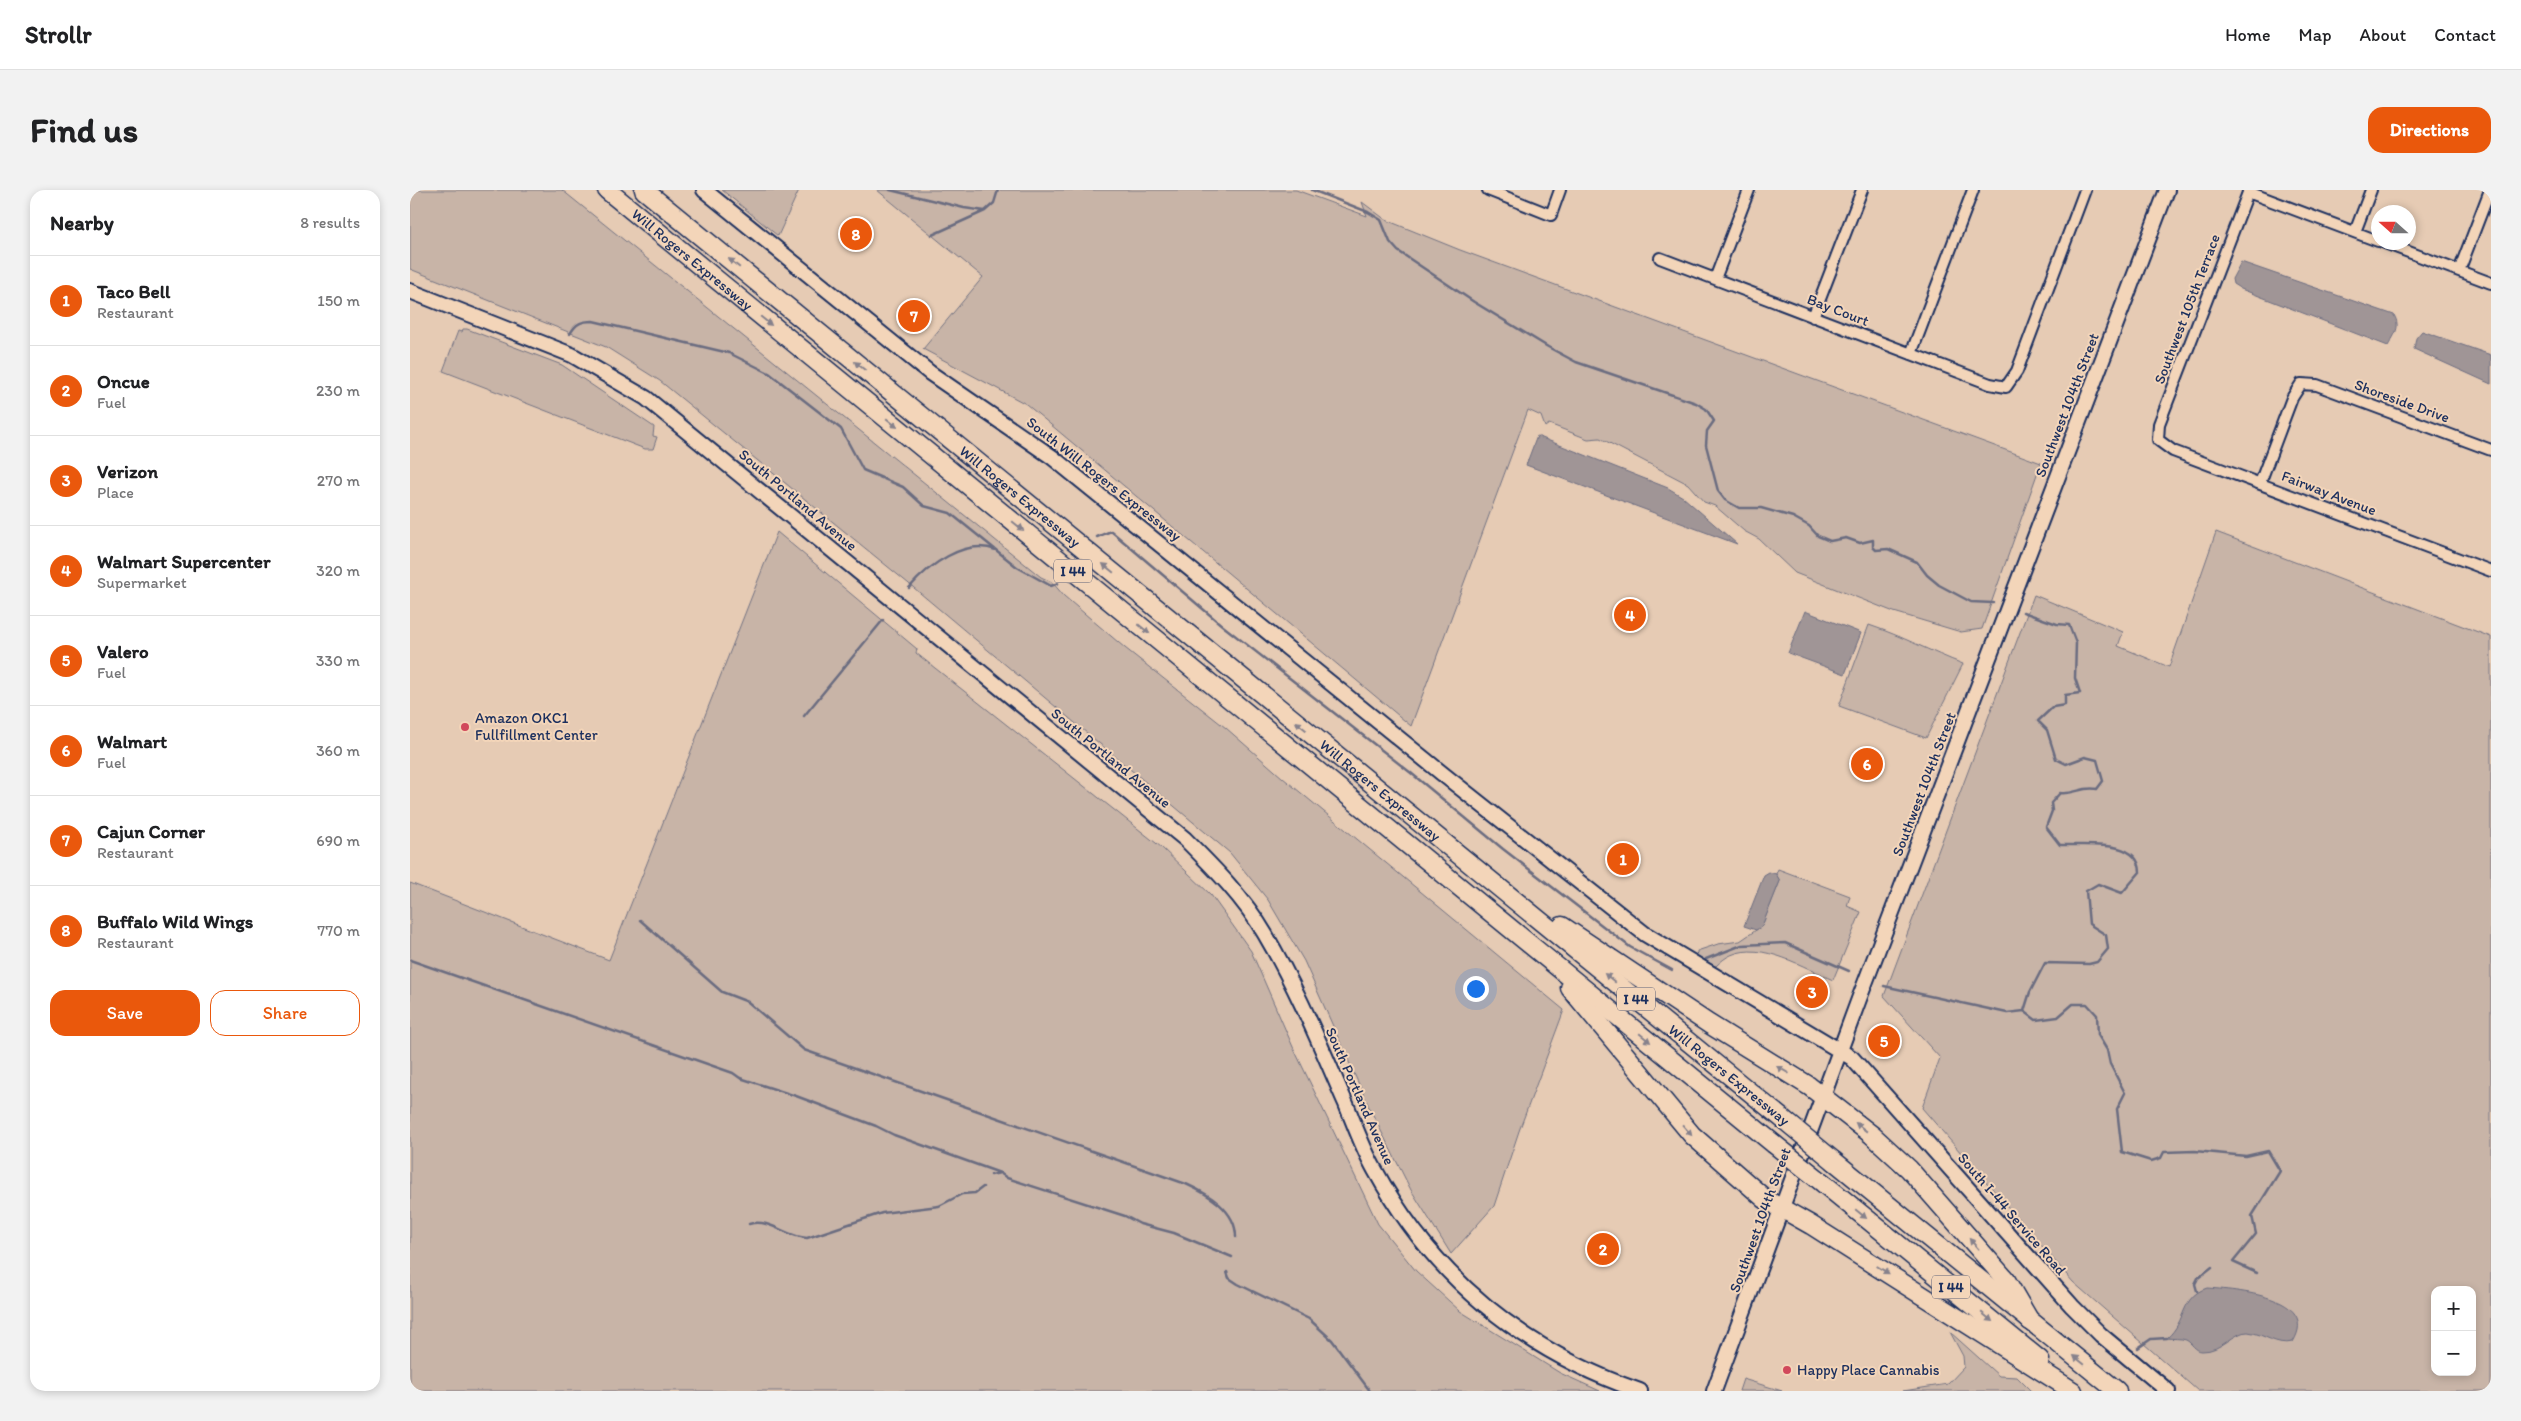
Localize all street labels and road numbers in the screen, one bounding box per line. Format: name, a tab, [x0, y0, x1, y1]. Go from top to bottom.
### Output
street label: Will Rogers Expressway	[628, 205, 756, 314]
street label: Southwest 105th Terrace	[2150, 231, 2224, 387]
street label: Bay Court	[1805, 290, 1872, 330]
street label: Southwest 104th Street	[2031, 330, 2103, 480]
street label: Shoreside Drive	[2352, 375, 2452, 427]
street label: South Will Rogers Expressway	[1023, 413, 1185, 545]
street label: Will Rogers Expressway	[956, 442, 1084, 551]
street label: South Portland Avenue	[735, 445, 861, 555]
street label: Fairway Avenue	[2279, 467, 2379, 519]
road number: I 44	[1054, 560, 1092, 582]
street label: South Portland Avenue	[1048, 704, 1174, 812]
street label: Southwest 104th Street	[1888, 709, 1960, 859]
street label: Will Rogers Expressway	[1316, 736, 1444, 845]
road number: I 44	[1617, 988, 1655, 1011]
street label: Will Rogers Expressway	[1665, 1021, 1793, 1129]
street label: South Portland Avenue	[1322, 1024, 1398, 1168]
street label: Southwest 104th Street	[1725, 1145, 1795, 1295]
street label: South I-44 Service Road	[1954, 1149, 2071, 1279]
road number: I 44	[1932, 1276, 1970, 1298]

